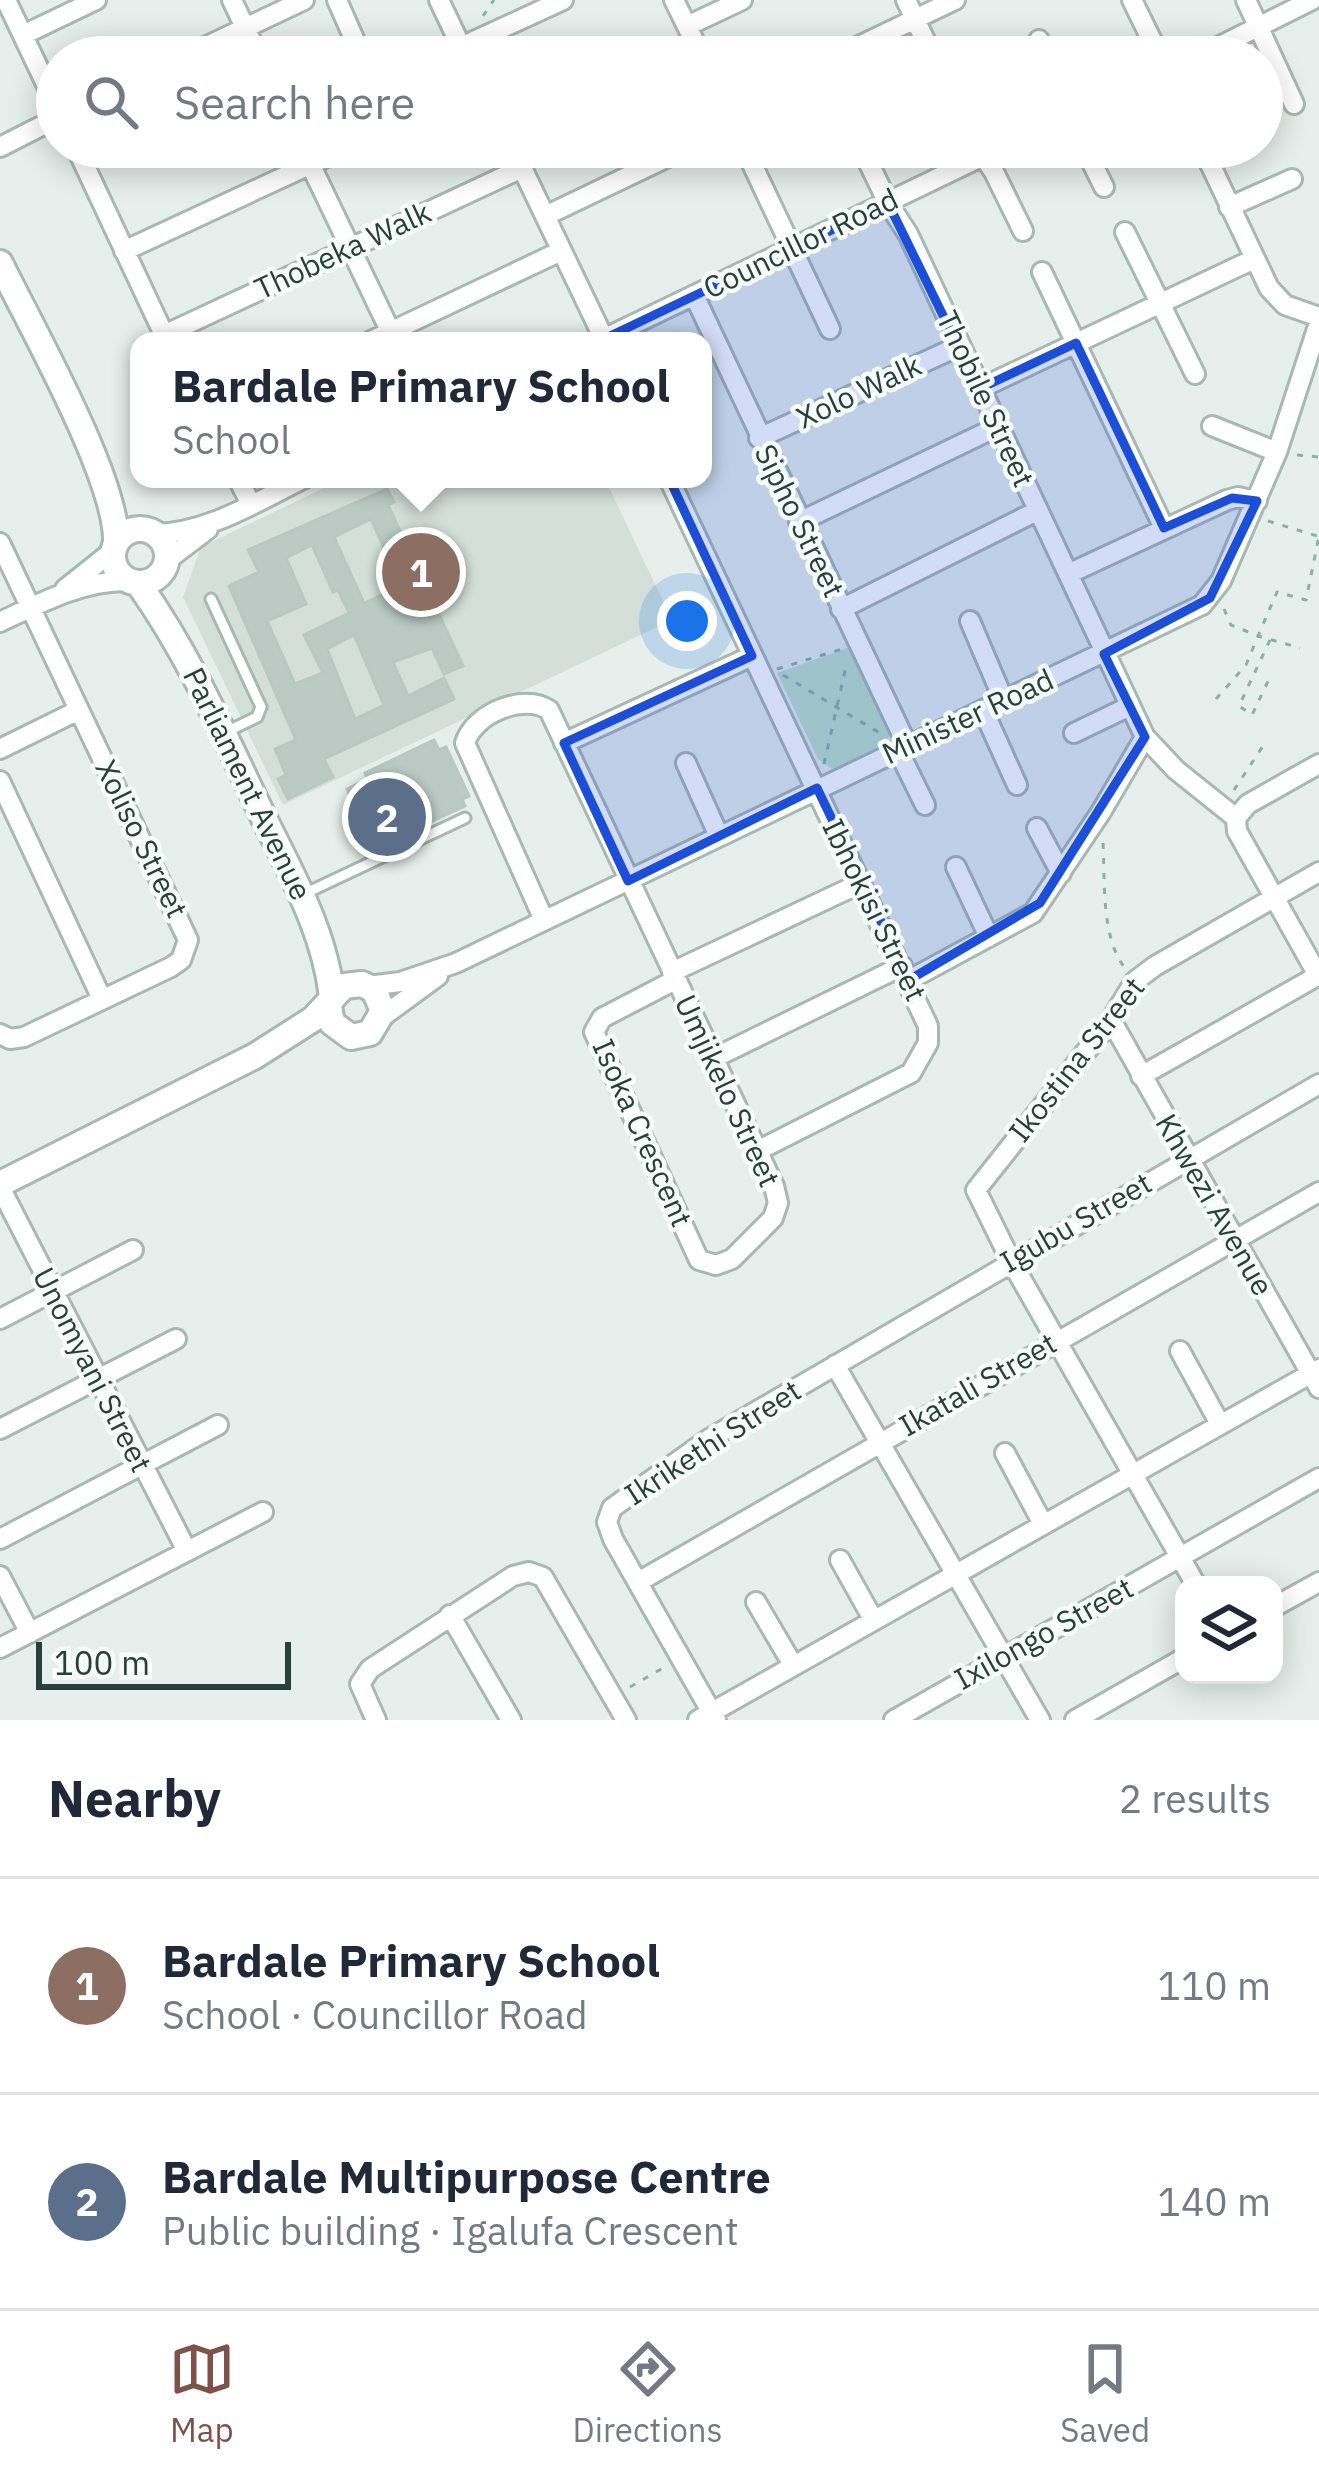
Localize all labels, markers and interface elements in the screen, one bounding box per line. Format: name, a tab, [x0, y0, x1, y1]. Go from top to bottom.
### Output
search box	[36, 36, 1283, 168]
icon: search	[78, 69, 144, 135]
text: Search here	[174, 73, 415, 131]
street label: Councillor Road	[696, 179, 904, 307]
street label: Thobeka Walk	[248, 192, 437, 307]
street label: Thobile Street	[929, 304, 1044, 493]
popup	[130, 332, 712, 488]
street label: Xolo Walk	[790, 345, 927, 436]
text: Bardale Primary School	[172, 356, 670, 414]
text: School	[172, 414, 291, 465]
street label: Sipho Street	[747, 437, 854, 603]
pin: 1	[382, 527, 460, 617]
your location	[657, 591, 717, 651]
street label: Minister Road	[875, 659, 1059, 772]
street label: Parliament Avenue	[175, 661, 322, 906]
street label: Xoliso Street	[87, 753, 197, 924]
pin: 2	[348, 772, 426, 862]
street label: Ibhokisi Street	[814, 812, 936, 1007]
street label: Ikostina Street	[999, 969, 1152, 1149]
street label: Umjikelo Street	[667, 988, 790, 1193]
street label: Isoka Crescent	[585, 1032, 702, 1232]
street label: Khwezi Avenue	[1147, 1106, 1283, 1302]
street label: Igubu Street	[993, 1163, 1158, 1281]
street label: Unomyani Street	[25, 1260, 162, 1478]
street label: Ikatali Street	[892, 1323, 1063, 1444]
street label: Ikrikethi Street	[617, 1370, 808, 1513]
street label: Ixilongo Street	[947, 1568, 1140, 1698]
map controls	[1175, 1576, 1283, 1684]
button: layers	[1175, 1576, 1283, 1684]
scale bar	[36, 1636, 291, 1689]
text: 100 m	[54, 1641, 150, 1684]
text: Nearby	[48, 1765, 221, 1831]
text: 2 results	[1119, 1773, 1271, 1824]
text: Bardale Primary School	[162, 1931, 660, 1989]
text: 1	[75, 1960, 99, 2011]
text: 110 m	[1158, 1960, 1271, 2011]
text: School · Councillor Road	[162, 1989, 588, 2040]
text: Bardale Multipurpose Centre	[162, 2147, 771, 2205]
text: 2	[75, 2176, 99, 2227]
text: 140 m	[1158, 2176, 1271, 2227]
text: Public building · Igalufa Crescent	[162, 2205, 739, 2256]
tab: Map	[169, 2336, 235, 2451]
tab: Directions	[573, 2336, 723, 2451]
tab: Saved	[1060, 2336, 1150, 2451]

